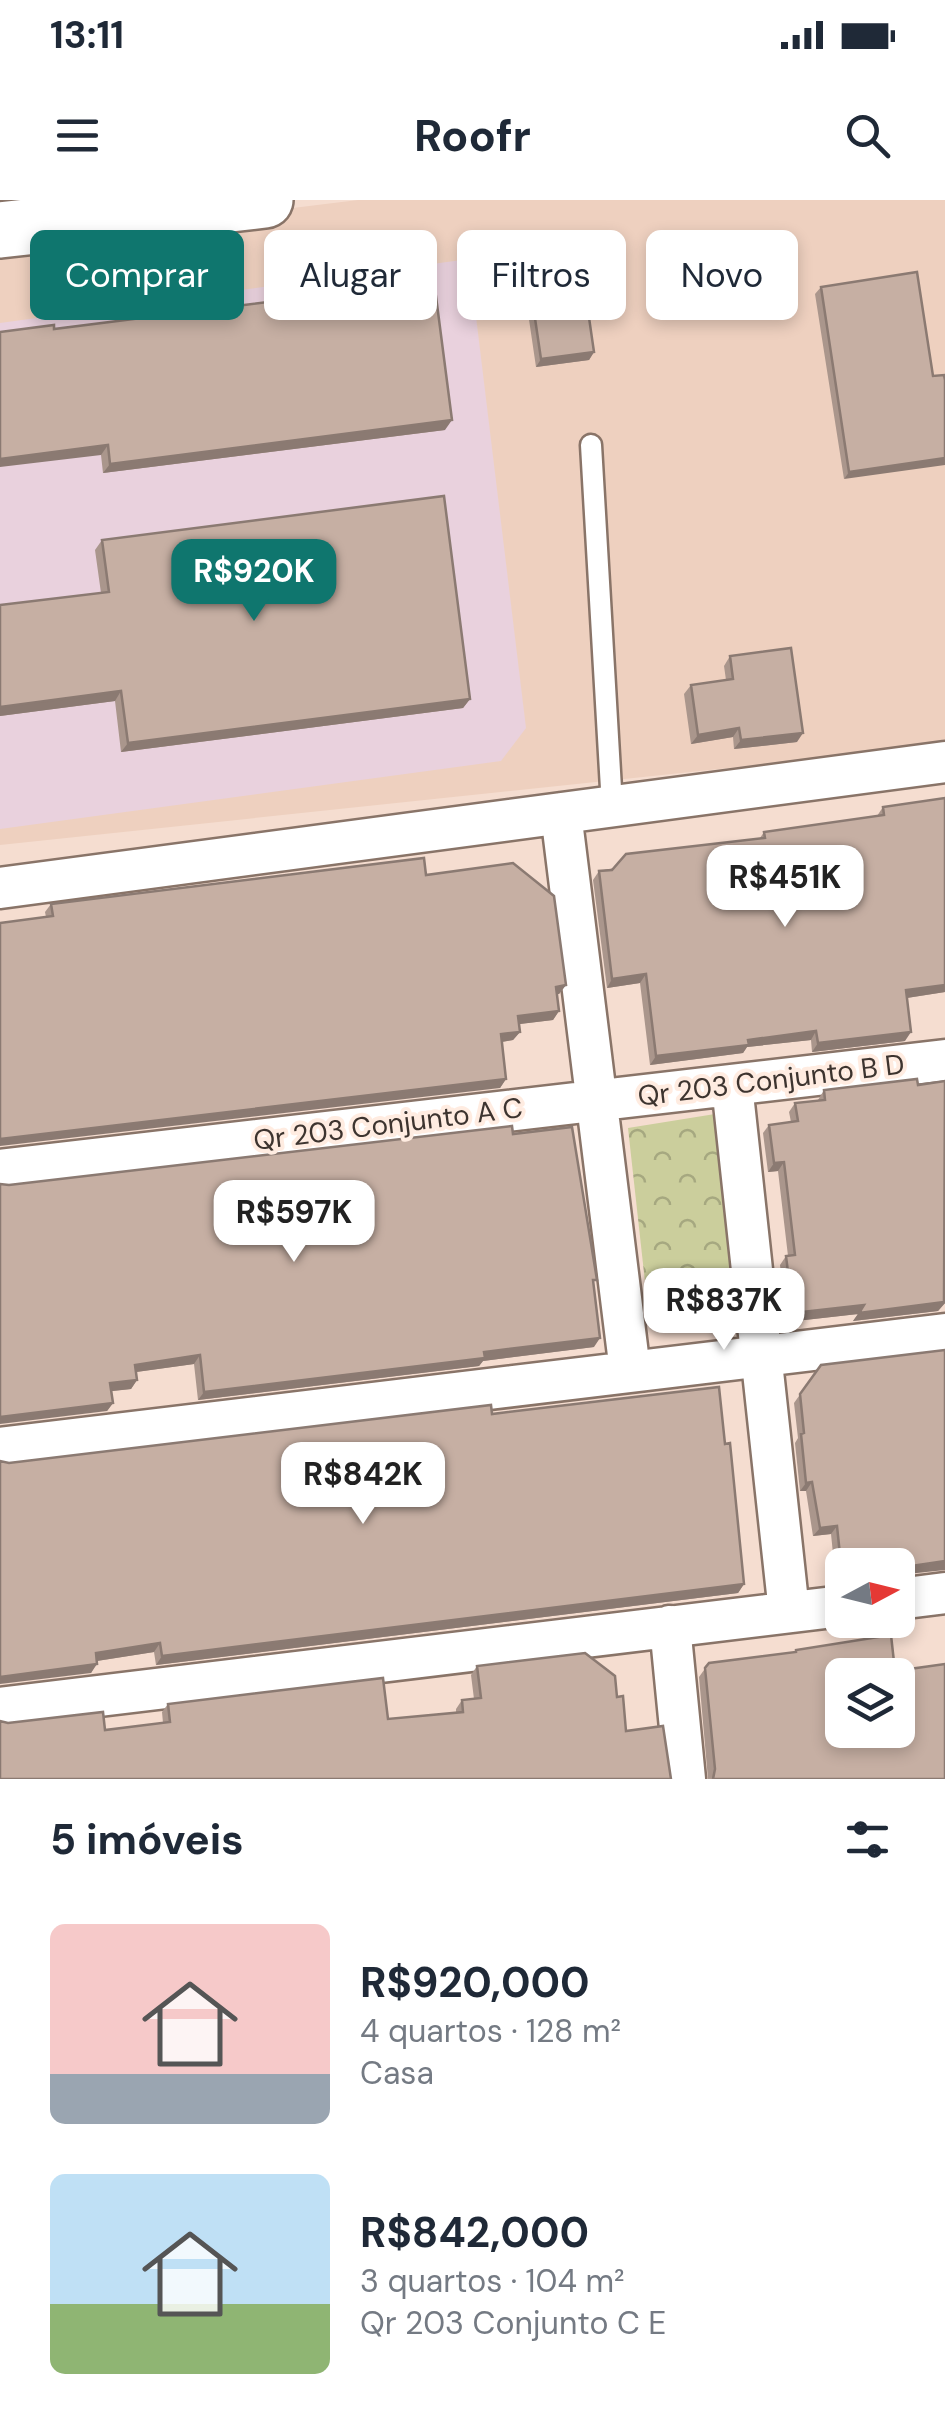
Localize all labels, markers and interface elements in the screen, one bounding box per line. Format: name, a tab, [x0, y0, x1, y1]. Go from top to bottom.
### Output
text: 13:11	[50, 10, 124, 60]
text: Roofr	[414, 106, 531, 165]
icon: menu	[50, 108, 105, 163]
icon: search	[840, 108, 895, 163]
chip: Comprar	[30, 230, 244, 320]
chip: Alugar	[264, 230, 437, 320]
chip: Filtros	[457, 230, 626, 320]
chip: Novo	[646, 230, 798, 320]
pin: R$920K	[173, 539, 335, 624]
text: R$920K	[193, 550, 315, 592]
pin: R$451K	[704, 845, 866, 930]
text: R$451K	[729, 856, 841, 898]
street label: Qr 203 Conjunto B D	[636, 1045, 906, 1115]
street label: Qr 203 Conjunto A C	[251, 1089, 525, 1159]
pin: R$597K	[213, 1180, 375, 1265]
text: R$597K	[236, 1191, 352, 1233]
pin: R$837K	[643, 1268, 805, 1353]
text: R$837K	[666, 1279, 782, 1321]
pin: R$842K	[282, 1442, 444, 1527]
text: R$842K	[303, 1453, 423, 1495]
north arrow	[825, 1548, 915, 1638]
map controls	[825, 1548, 915, 1748]
button: layers	[825, 1658, 915, 1748]
text: 5 imóveis	[50, 1812, 244, 1867]
icon: filters	[840, 1812, 895, 1867]
text: R$920,000	[360, 1955, 590, 2010]
icon: home	[130, 1964, 250, 2084]
text: 4 quartos · 128 m²	[360, 2010, 621, 2052]
text: Casa	[360, 2052, 434, 2094]
text: R$842,000	[360, 2205, 589, 2260]
icon: home	[130, 2214, 250, 2334]
text: 3 quartos · 104 m²	[360, 2260, 624, 2302]
text: Qr 203 Conjunto C E	[360, 2302, 666, 2344]

